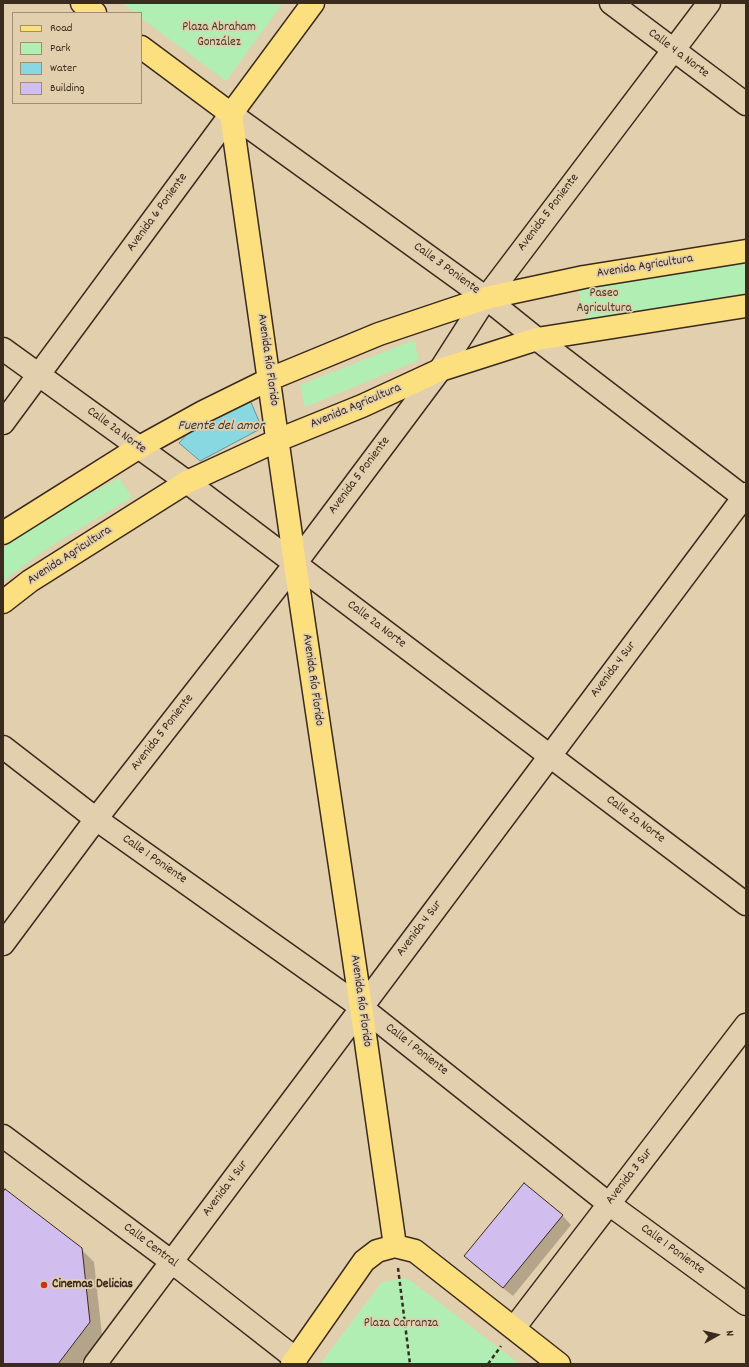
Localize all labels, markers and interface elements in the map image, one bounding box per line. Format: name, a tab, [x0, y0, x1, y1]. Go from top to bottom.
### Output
legend	[12, 12, 142, 104]
text: Road	[50, 20, 72, 37]
park label: Plaza Abraham González	[182, 20, 256, 51]
street label: Calle 4 a Norte	[644, 26, 712, 82]
text: Park	[50, 40, 70, 57]
text: Water	[50, 60, 77, 77]
text: Building	[50, 80, 85, 97]
street label: Avenida 6 Poniente	[124, 171, 192, 255]
street label: Avenida 5 Poniente	[515, 171, 583, 255]
street label: Calle 3 Poniente	[410, 240, 482, 298]
street label: Avenida Agricultura	[596, 252, 694, 282]
park label: Paseo Agricultura	[576, 286, 632, 317]
street label: Avenida Río Florido	[253, 313, 281, 407]
street label: Avenida Agricultura	[308, 381, 404, 433]
street label: Calle 2a Norte	[83, 404, 149, 458]
water label: Fuente del amor	[178, 419, 264, 435]
street label: Avenida 5 Poniente	[326, 434, 394, 518]
street label: Avenida Agricultura	[25, 523, 115, 589]
street label: Calle 2a Norte	[343, 598, 409, 652]
street label: Avenida Río Florido	[298, 633, 326, 727]
street label: Avenida 4 Sur	[588, 639, 640, 701]
street label: Avenida 5 Poniente	[128, 692, 198, 774]
street label: Calle 2a Norte	[602, 793, 668, 847]
street label: Calle 1 Poniente	[119, 832, 189, 888]
street label: Avenida 4 Sur	[394, 898, 446, 960]
street label: Avenida Río Florido	[346, 954, 374, 1048]
street label: Calle 1 Poniente	[381, 1021, 451, 1079]
street label: Avenida 3 Sur	[603, 1146, 657, 1208]
street label: Avenida 4 Sur	[200, 1158, 252, 1220]
street label: Calle Central	[120, 1220, 180, 1272]
street label: Calle 1 Poniente	[637, 1221, 707, 1279]
place label: Cinemas Delicias	[52, 1277, 133, 1293]
marker: Cinemas Delicias	[39, 1280, 49, 1290]
north arrow	[697, 1315, 737, 1355]
park label: Plaza Carranza	[364, 1316, 438, 1332]
text: N	[721, 1330, 737, 1337]

